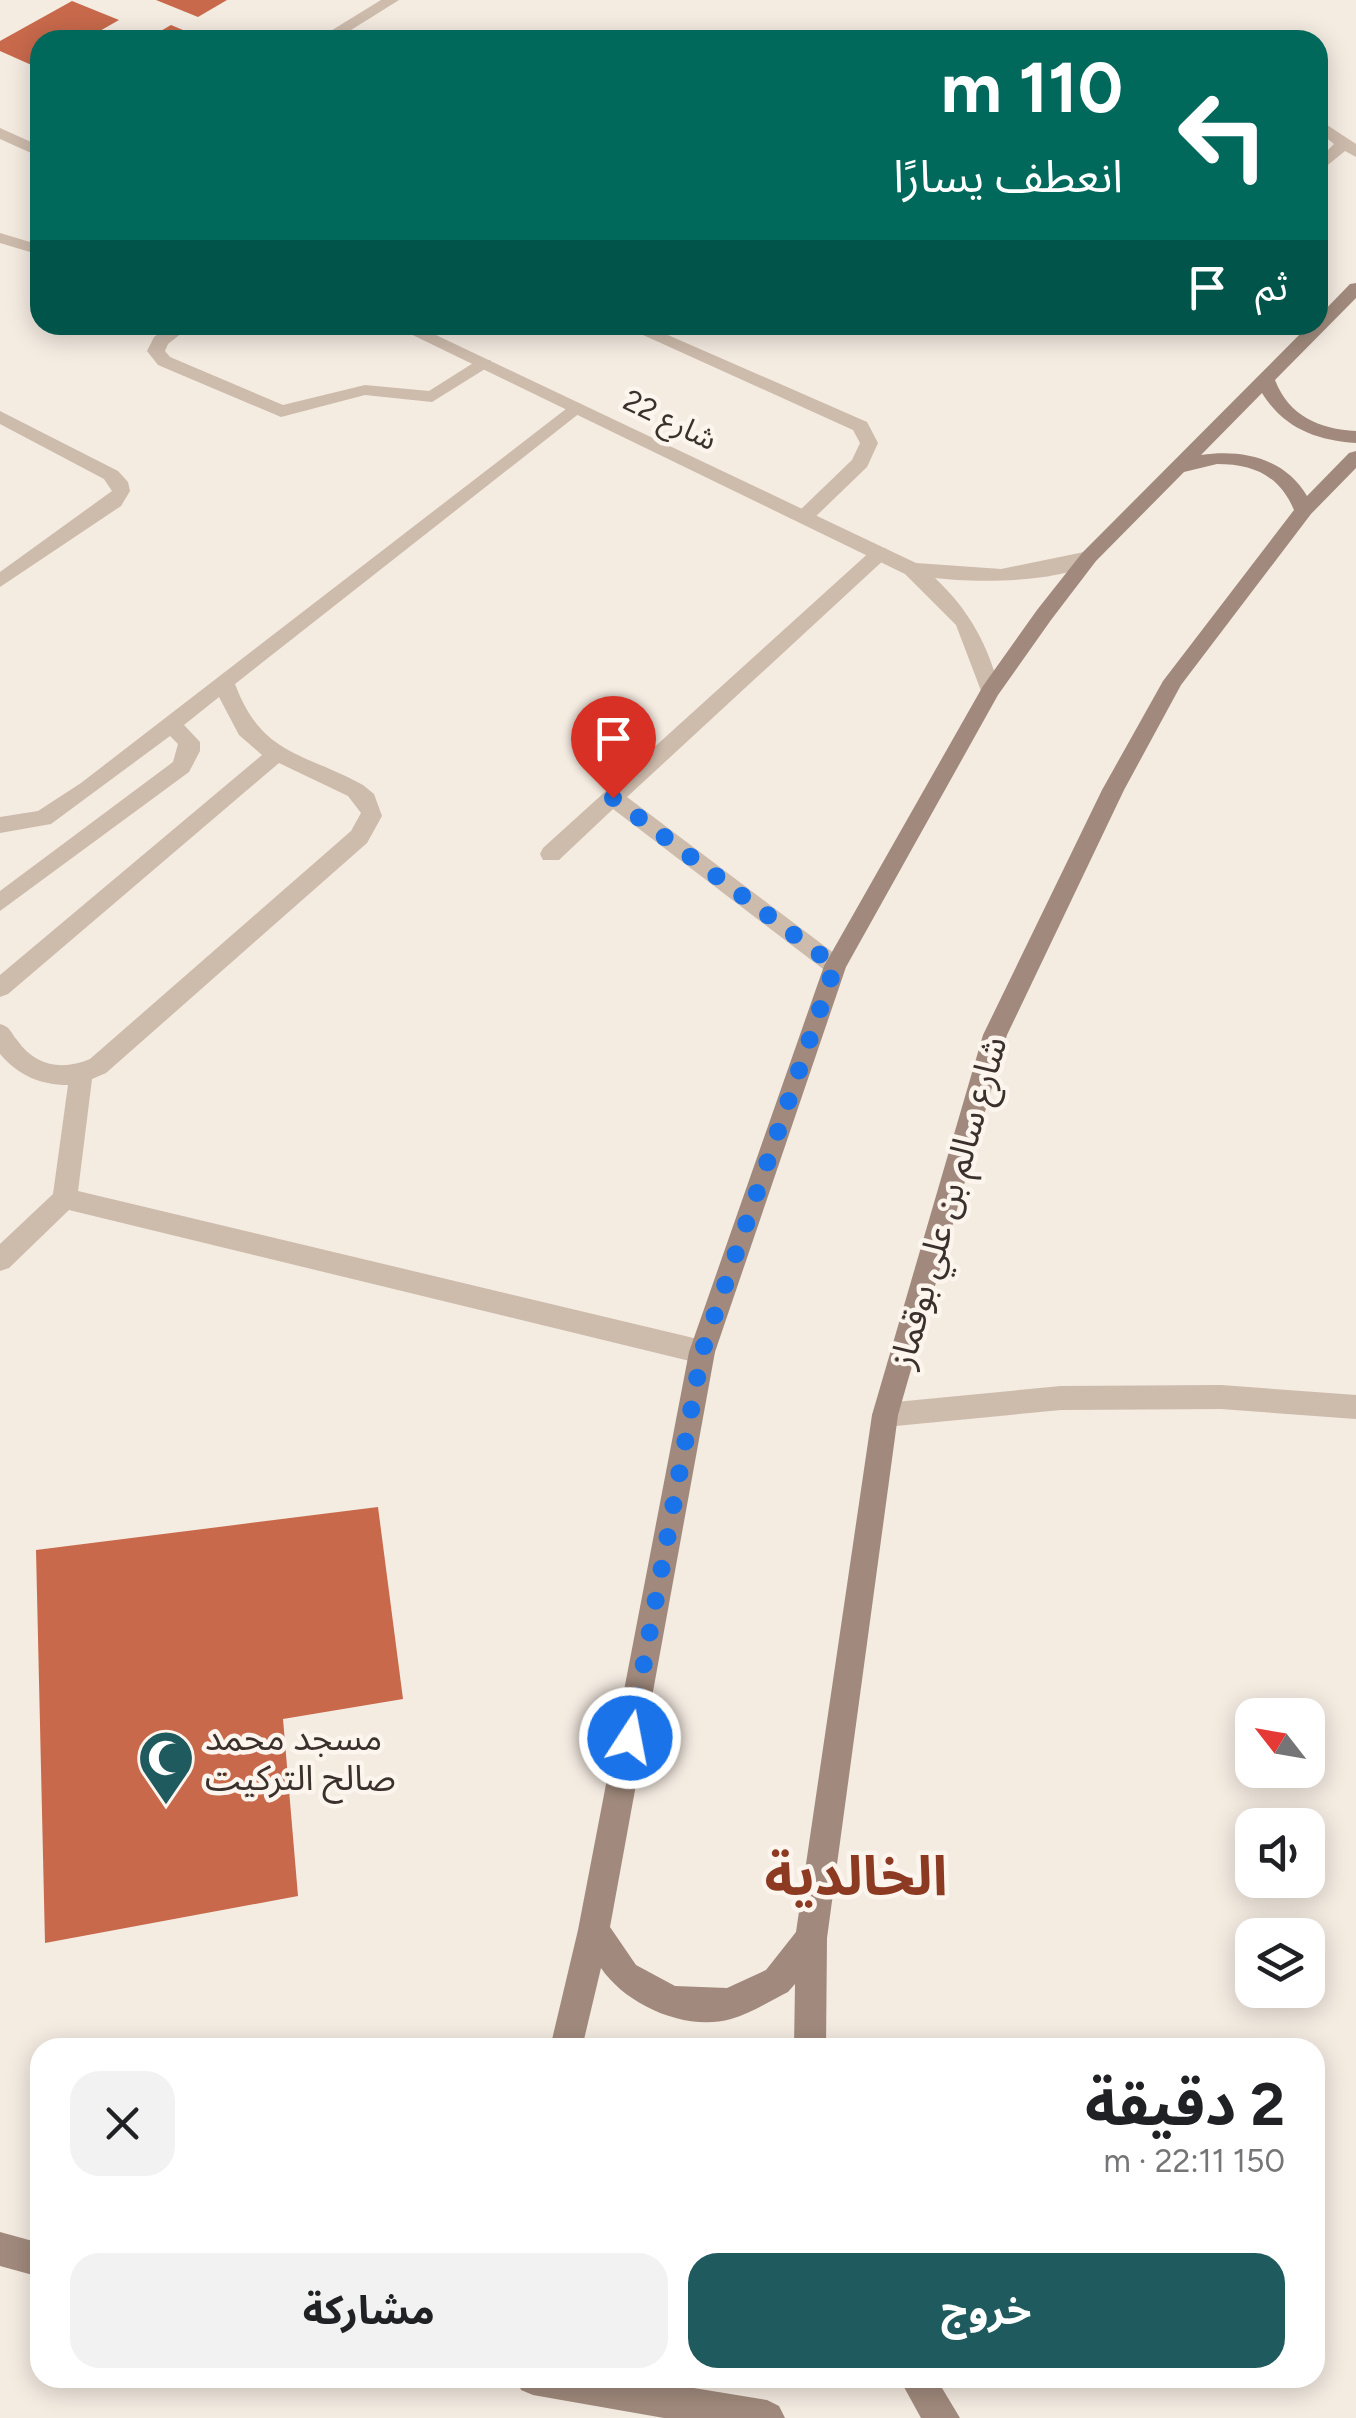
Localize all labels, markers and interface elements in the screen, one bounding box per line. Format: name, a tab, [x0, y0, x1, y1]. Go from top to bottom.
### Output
text: 110 m	[941, 45, 1123, 130]
icon: left	[1158, 70, 1288, 200]
text: انعطف يسارًا	[893, 149, 1123, 203]
icon: arrive	[1180, 260, 1235, 315]
text: ثم	[1255, 264, 1288, 310]
street label: شارع 22	[616, 381, 723, 462]
pin	[571, 696, 656, 799]
icon: arrive	[586, 711, 641, 766]
street label: شارع سالم بن علي بوقماز	[880, 1031, 1021, 1375]
position arrow	[578, 1686, 682, 1790]
north arrow	[1235, 1698, 1325, 1788]
map controls	[1235, 1698, 1325, 2008]
place label: مسجد محمد صالح التركيت	[205, 1717, 396, 1804]
mosque icon: مسجد محمد صالح التركيت	[136, 1728, 196, 1807]
button: sound	[1235, 1808, 1325, 1898]
district label: الخالدية	[765, 1843, 947, 1909]
button: layers	[1235, 1918, 1325, 2008]
text: 2 دقيقة	[1085, 2068, 1285, 2140]
button: close	[70, 2071, 175, 2176]
text: 150 m · 22:11	[1103, 2142, 1285, 2180]
button: مشاركة	[70, 2253, 668, 2368]
button: خروج	[688, 2253, 1285, 2368]

